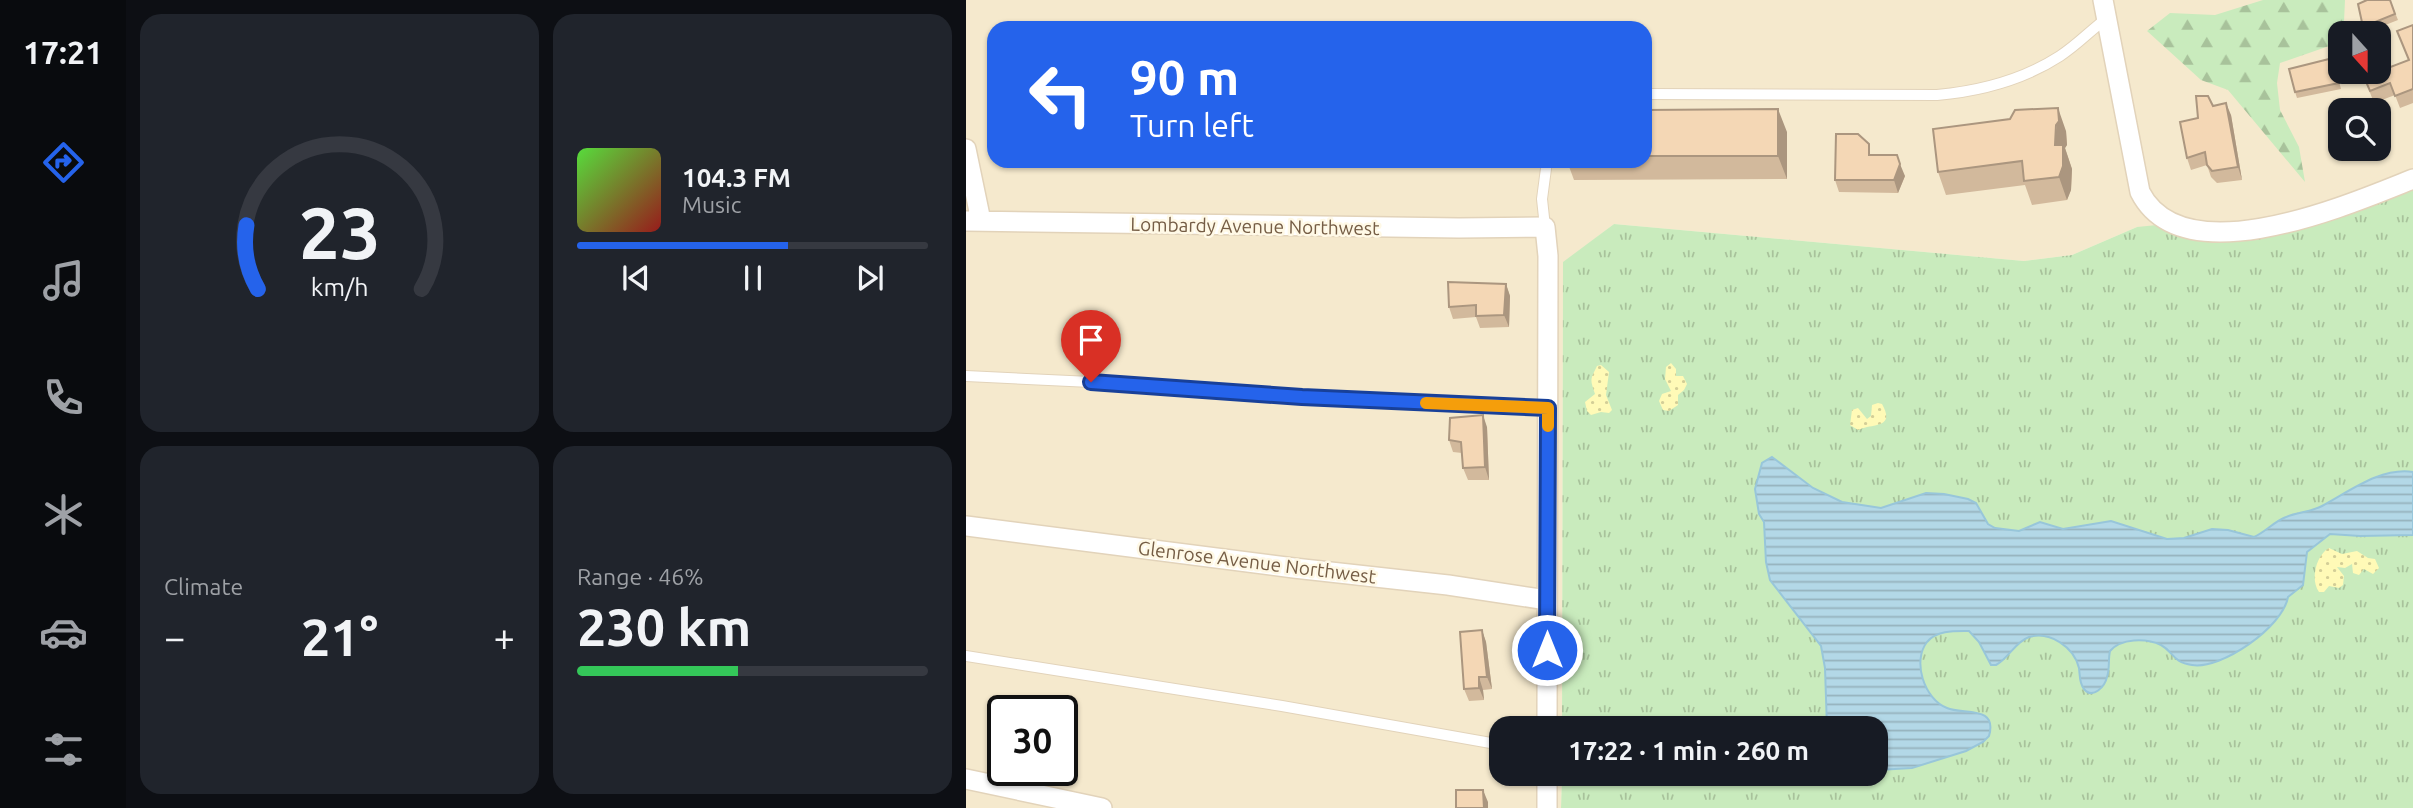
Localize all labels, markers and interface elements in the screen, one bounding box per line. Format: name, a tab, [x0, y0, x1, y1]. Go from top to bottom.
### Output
north arrow	[2328, 21, 2390, 84]
map controls	[2328, 21, 2391, 161]
text: 17:21	[23, 34, 103, 70]
icon: left	[1015, 49, 1106, 140]
text: 90 m	[1130, 49, 1239, 104]
button: search	[2328, 98, 2391, 161]
text: Turn left	[1130, 107, 1254, 143]
icon: directions	[39, 138, 88, 187]
text: 104.3 FM	[682, 163, 791, 192]
text: 23	[298, 191, 381, 273]
text: Music	[682, 192, 741, 217]
street label: Lombardy Avenue Northwest	[1130, 213, 1380, 239]
icon: music	[39, 256, 88, 305]
icon: previous	[617, 259, 655, 297]
icon: pause	[734, 259, 772, 297]
icon: next	[851, 259, 889, 297]
text: km/h	[311, 273, 368, 301]
pin	[1061, 310, 1121, 382]
icon: arrive	[1072, 321, 1110, 359]
icon: phone	[39, 373, 88, 422]
icon: climate	[39, 490, 88, 539]
street label: Glenrose Avenue Northwest	[1137, 536, 1378, 588]
text: Range · 46%	[577, 564, 704, 589]
text: Climate	[164, 574, 243, 599]
text: 230 km	[577, 598, 751, 656]
icon: car	[39, 608, 88, 657]
text: 21°	[301, 608, 378, 666]
position arrow	[1510, 613, 1584, 687]
text: −	[164, 616, 185, 658]
text: +	[494, 616, 515, 658]
speed limit sign: 30	[987, 695, 1078, 786]
icon: filters	[39, 725, 88, 774]
text: 17:22 · 1 min · 260 m	[1568, 736, 1809, 765]

